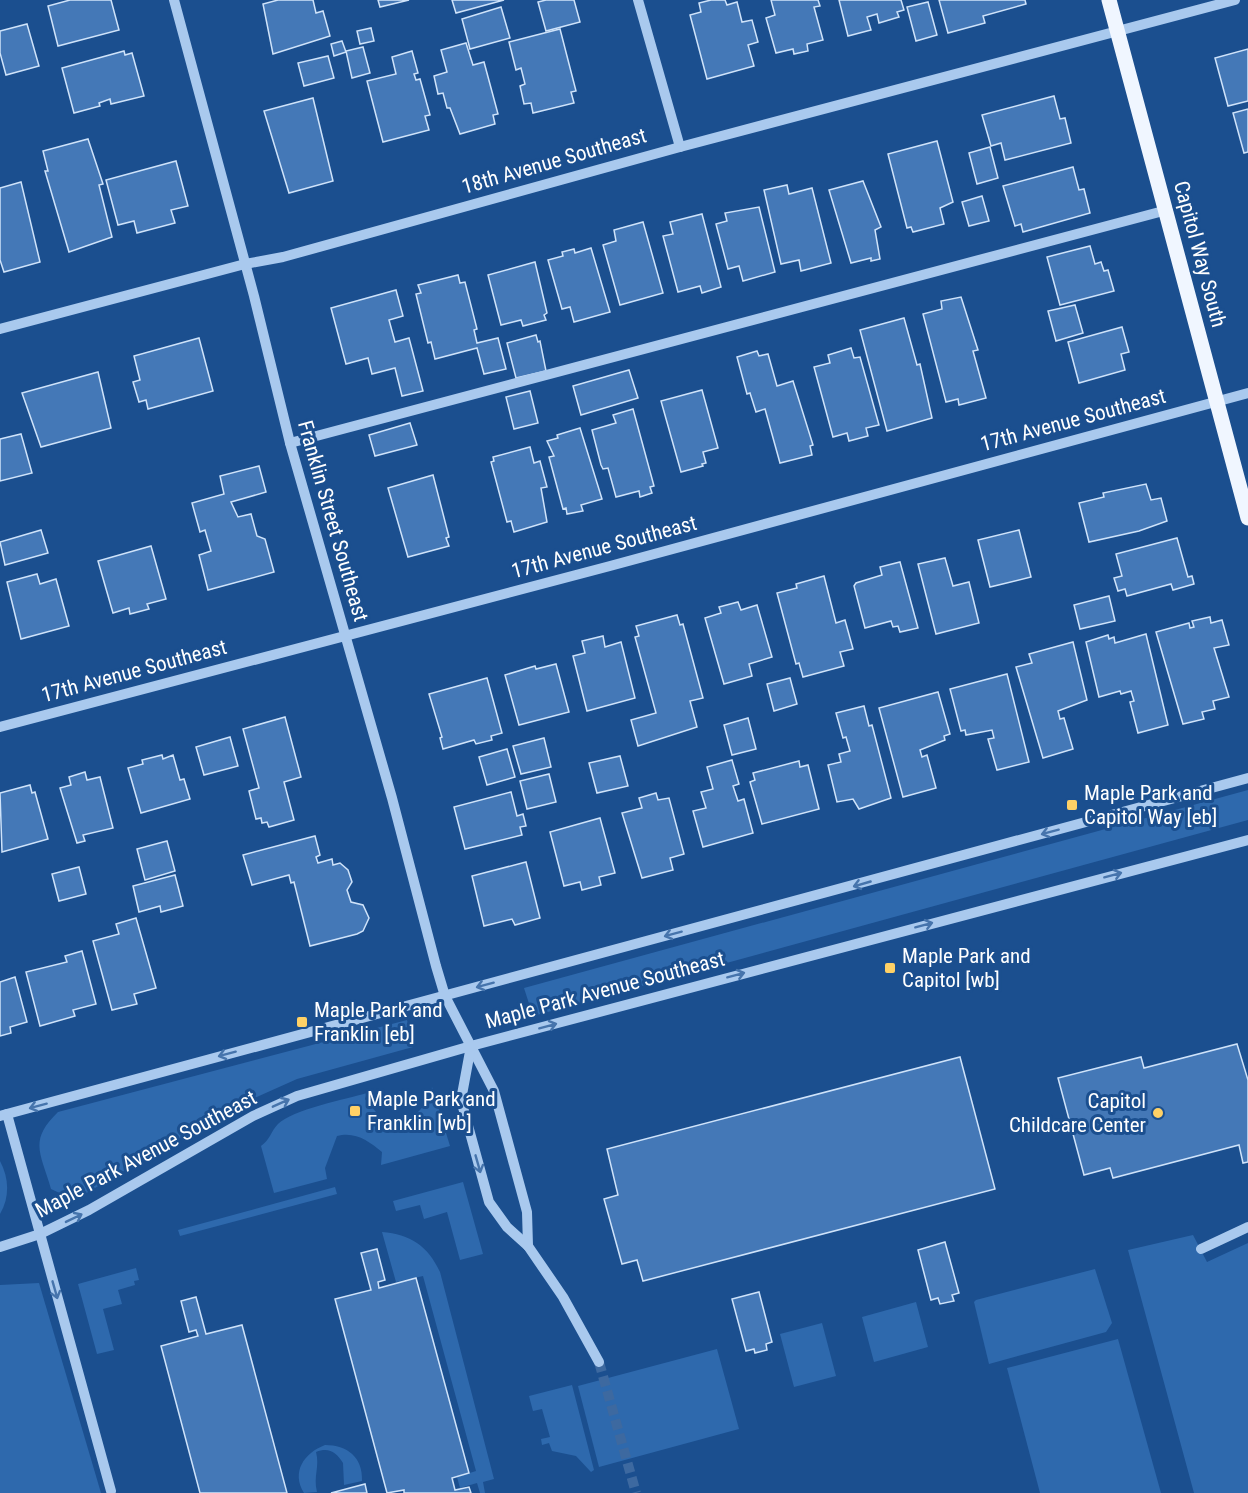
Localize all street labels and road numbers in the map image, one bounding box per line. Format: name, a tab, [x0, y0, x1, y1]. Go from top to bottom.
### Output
street label: 18th Avenue Southeast	[459, 123, 649, 199]
street label: Capitol Way South	[1169, 178, 1231, 330]
street label: 17th Avenue Southeast	[978, 384, 1168, 456]
street label: Franklin Street Southeast	[293, 418, 373, 624]
street label: 17th Avenue Southeast	[509, 511, 699, 583]
street label: 17th Avenue Southeast	[39, 635, 229, 707]
street label: Maple Park Avenue Southeast	[483, 946, 727, 1034]
street label: Maple Park Avenue Southeast	[31, 1085, 261, 1223]

